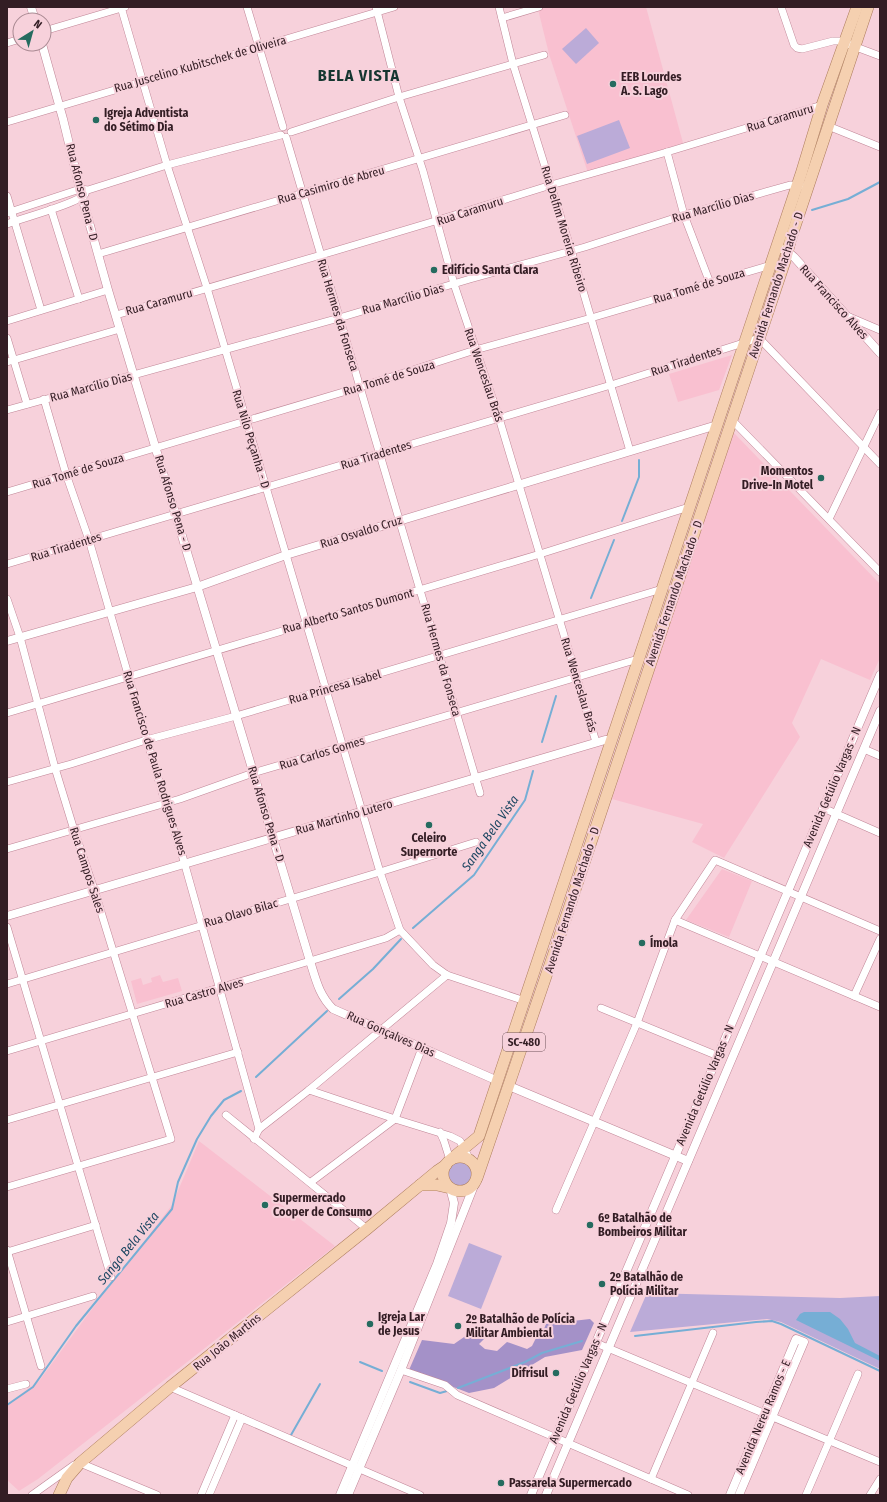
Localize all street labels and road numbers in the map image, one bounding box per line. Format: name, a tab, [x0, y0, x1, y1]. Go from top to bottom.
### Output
street label: Rua Juscelino Kubitschek de Oliveira	[112, 33, 288, 95]
street label: Rua Caramuru	[745, 101, 815, 135]
street label: Rua Afonso Pena - D	[63, 142, 101, 242]
street label: Rua Casimiro de Abreu	[276, 163, 386, 207]
street label: Rua Delfim Moreira Ribeiro	[538, 164, 590, 294]
street label: Rua Marcílio Dias	[671, 189, 755, 225]
street label: Rua Caramuru	[435, 194, 505, 228]
street label: Avenida Fernando Machado - D	[746, 210, 806, 360]
street label: Rua Hermes da Fonseca	[314, 257, 362, 373]
street label: Rua Francisco Alves	[797, 262, 871, 342]
street label: Rua Tomé de Souza	[652, 265, 747, 307]
street label: Rua Marcílio Dias	[361, 281, 445, 317]
street label: Rua Caramuru	[124, 286, 194, 318]
street label: Rua Wenceslau Brás	[461, 326, 507, 424]
street label: Rua Tiradentes	[649, 343, 723, 379]
street label: Rua Tomé de Souza	[342, 357, 437, 399]
street label: Rua Marcílio Dias	[48, 369, 134, 405]
street label: Rua Nilo Peçanha - D	[229, 388, 273, 490]
street label: Rua Tiradentes	[339, 438, 413, 472]
street label: Rua Tomé de Souza	[31, 450, 126, 492]
street label: Rua Afonso Pena - D	[152, 453, 194, 553]
street label: Rua Osvaldo Cruz	[318, 513, 404, 551]
street label: Avenida Fernando Machado - D	[643, 519, 705, 667]
street label: Rua Tiradentes	[29, 530, 103, 564]
street label: Rua Alberto Santos Dumont	[281, 586, 415, 636]
street label: Rua Hermes da Fonseca	[418, 602, 464, 718]
street label: Rua Wenceslau Brás	[558, 636, 600, 734]
street label: Rua Princesa Isabel	[287, 667, 383, 707]
street label: Rua Francisco de Paula Rodrigues Alves	[120, 669, 190, 857]
street label: Avenida Getúlio Vargas - N	[800, 725, 864, 849]
street label: Rua Carlos Gomes	[278, 733, 366, 773]
street label: Rua Afonso Pena - D	[245, 764, 287, 864]
street label: Rua Martinho Lutero	[294, 796, 394, 838]
street label: Rua Campos Sales	[67, 825, 107, 915]
street label: Avenida Fernando Machado - D	[542, 825, 602, 975]
street label: Rua Olavo Bilac	[203, 896, 279, 930]
street label: Rua Castro Alves	[163, 975, 245, 1011]
street label: Rua Gonçalves Dias	[345, 1008, 437, 1060]
street label: Avenida Getúlio Vargas - N	[673, 1023, 737, 1147]
road number: SC-480	[503, 1033, 545, 1051]
street label: Rua João Martins	[190, 1310, 264, 1374]
street label: Avenida Getúlio Vargas - N	[546, 1321, 610, 1445]
street label: Avenida Nereu Ramos - E	[733, 1357, 794, 1476]

